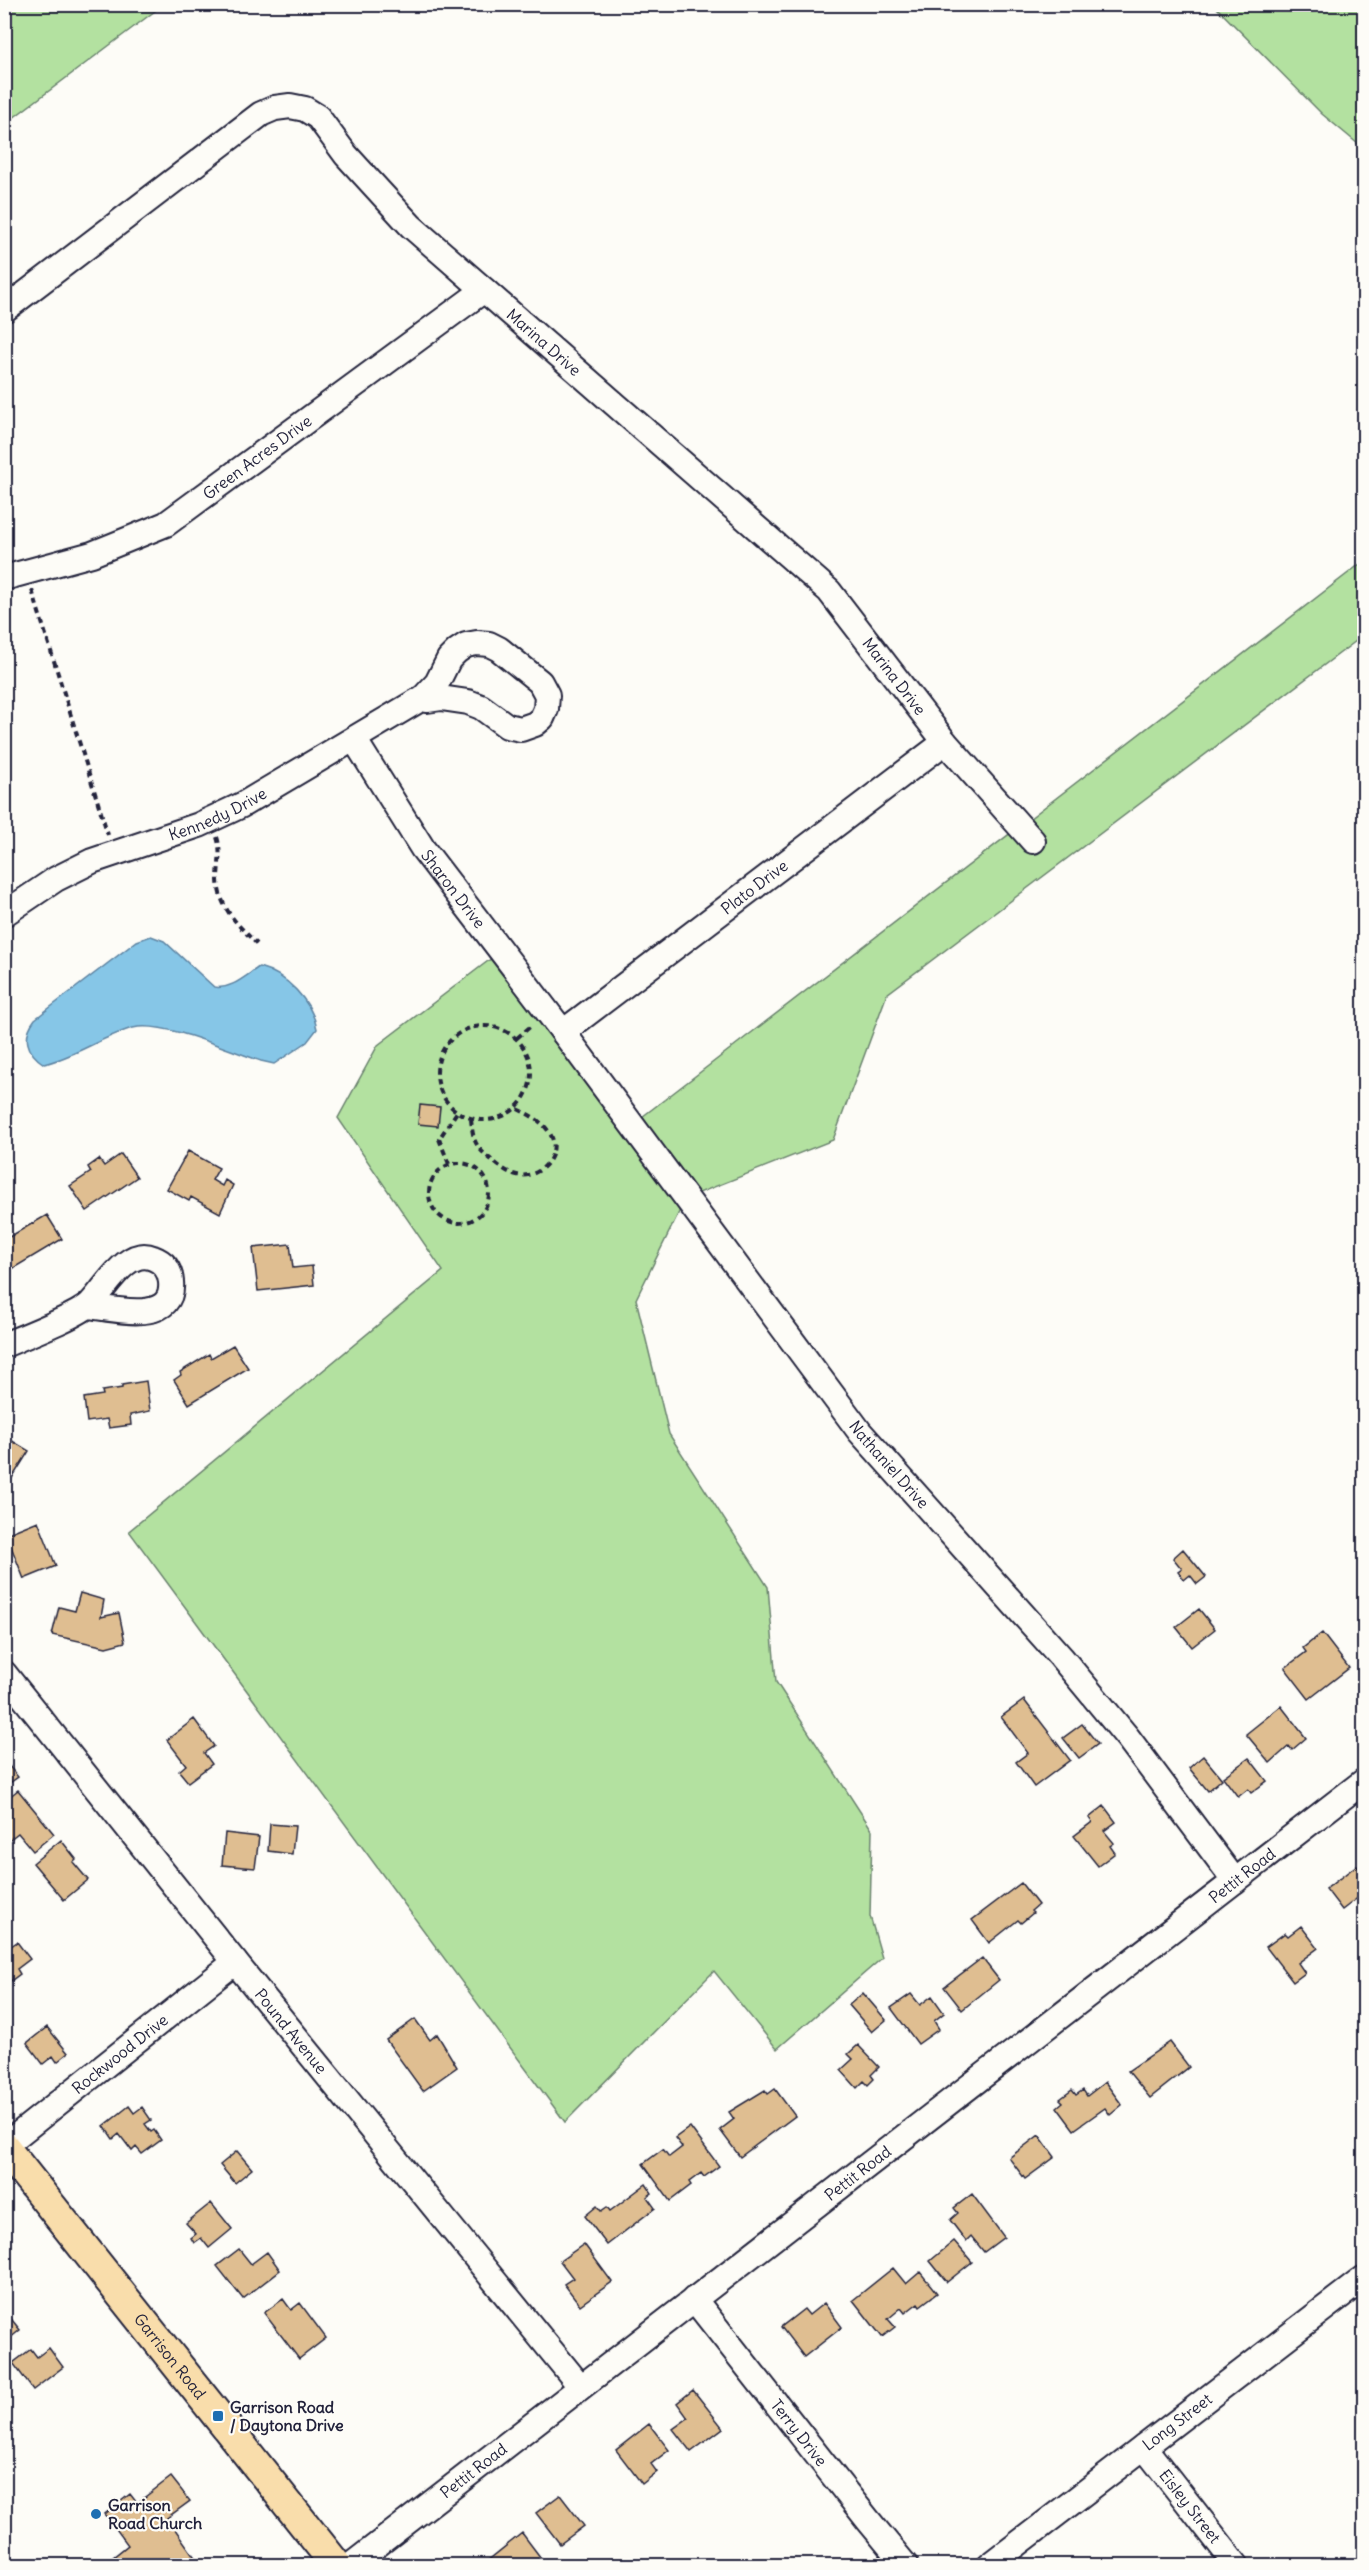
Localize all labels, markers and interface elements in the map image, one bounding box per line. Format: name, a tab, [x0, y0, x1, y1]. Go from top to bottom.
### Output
street label: Marina Drive	[503, 304, 585, 380]
street label: Green Acres Drive	[199, 410, 315, 504]
street label: Marina Drive	[858, 634, 930, 719]
street label: Kennedy Drive	[166, 783, 270, 845]
street label: Sharon Drive	[417, 846, 490, 932]
street label: Plato Drive	[717, 855, 791, 919]
street label: Nathaniel Drive	[845, 1417, 933, 1512]
street label: Pettit Road	[1205, 1843, 1279, 1908]
street label: Pound Avenue	[251, 1984, 332, 2078]
street label: Rockwood Drive	[68, 2009, 172, 2098]
street label: Pettit Road	[820, 2141, 895, 2205]
street label: Garrison Road	[130, 2309, 210, 2403]
street label: Long Street	[1138, 2388, 1216, 2455]
street label: Terry Drive	[767, 2395, 832, 2470]
place label: Garrison Road / Daytona Drive	[230, 2397, 344, 2436]
marker: Garrison Road / Daytona Drive	[211, 2409, 225, 2423]
street label: Pettit Road	[436, 2438, 511, 2503]
street label: Eisley Street	[1155, 2465, 1226, 2547]
place label: Garrison Road Church	[108, 2495, 202, 2533]
marker: Garrison Road Church	[89, 2507, 103, 2521]

